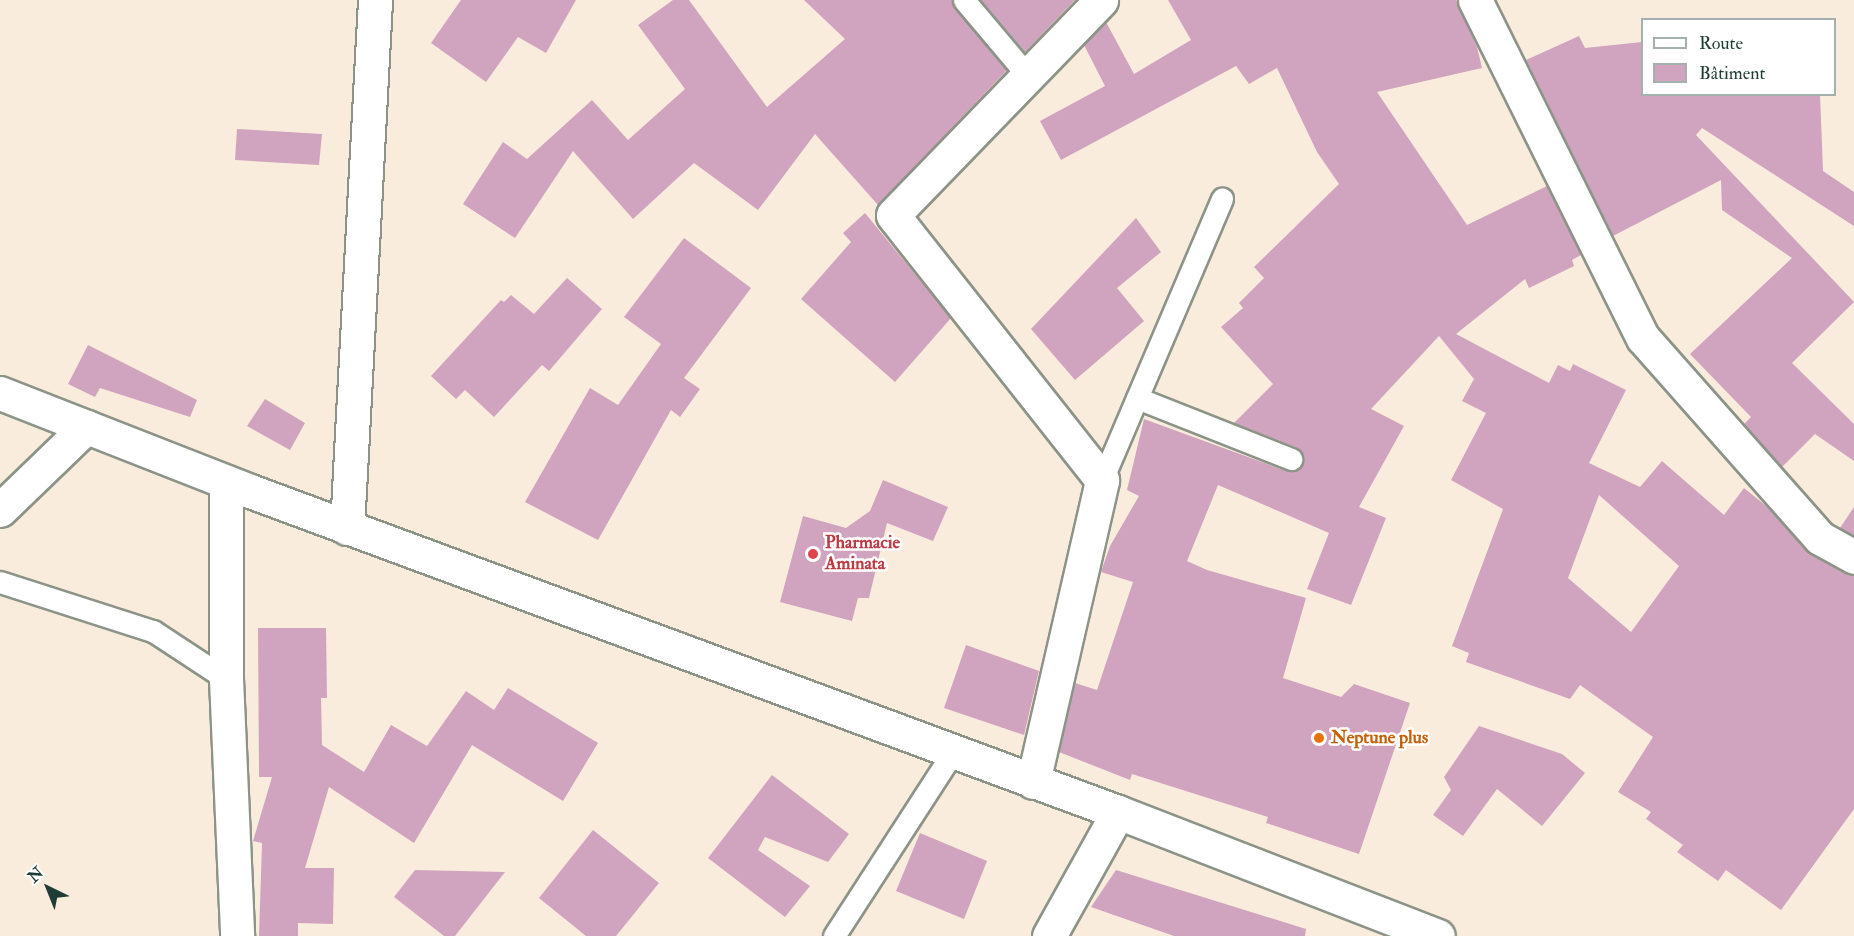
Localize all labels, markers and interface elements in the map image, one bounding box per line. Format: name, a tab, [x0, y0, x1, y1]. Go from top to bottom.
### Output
legend	[1641, 18, 1836, 96]
text: Route	[1699, 32, 1743, 55]
text: Bâtiment	[1699, 62, 1765, 85]
place label: Pharmacie Aminata	[825, 533, 900, 576]
marker: Pharmacie Aminata	[806, 547, 820, 561]
place label: Neptune plus	[1331, 727, 1428, 749]
marker: Neptune plus	[1312, 731, 1326, 745]
north arrow	[18, 858, 78, 918]
text: N	[24, 863, 48, 887]

